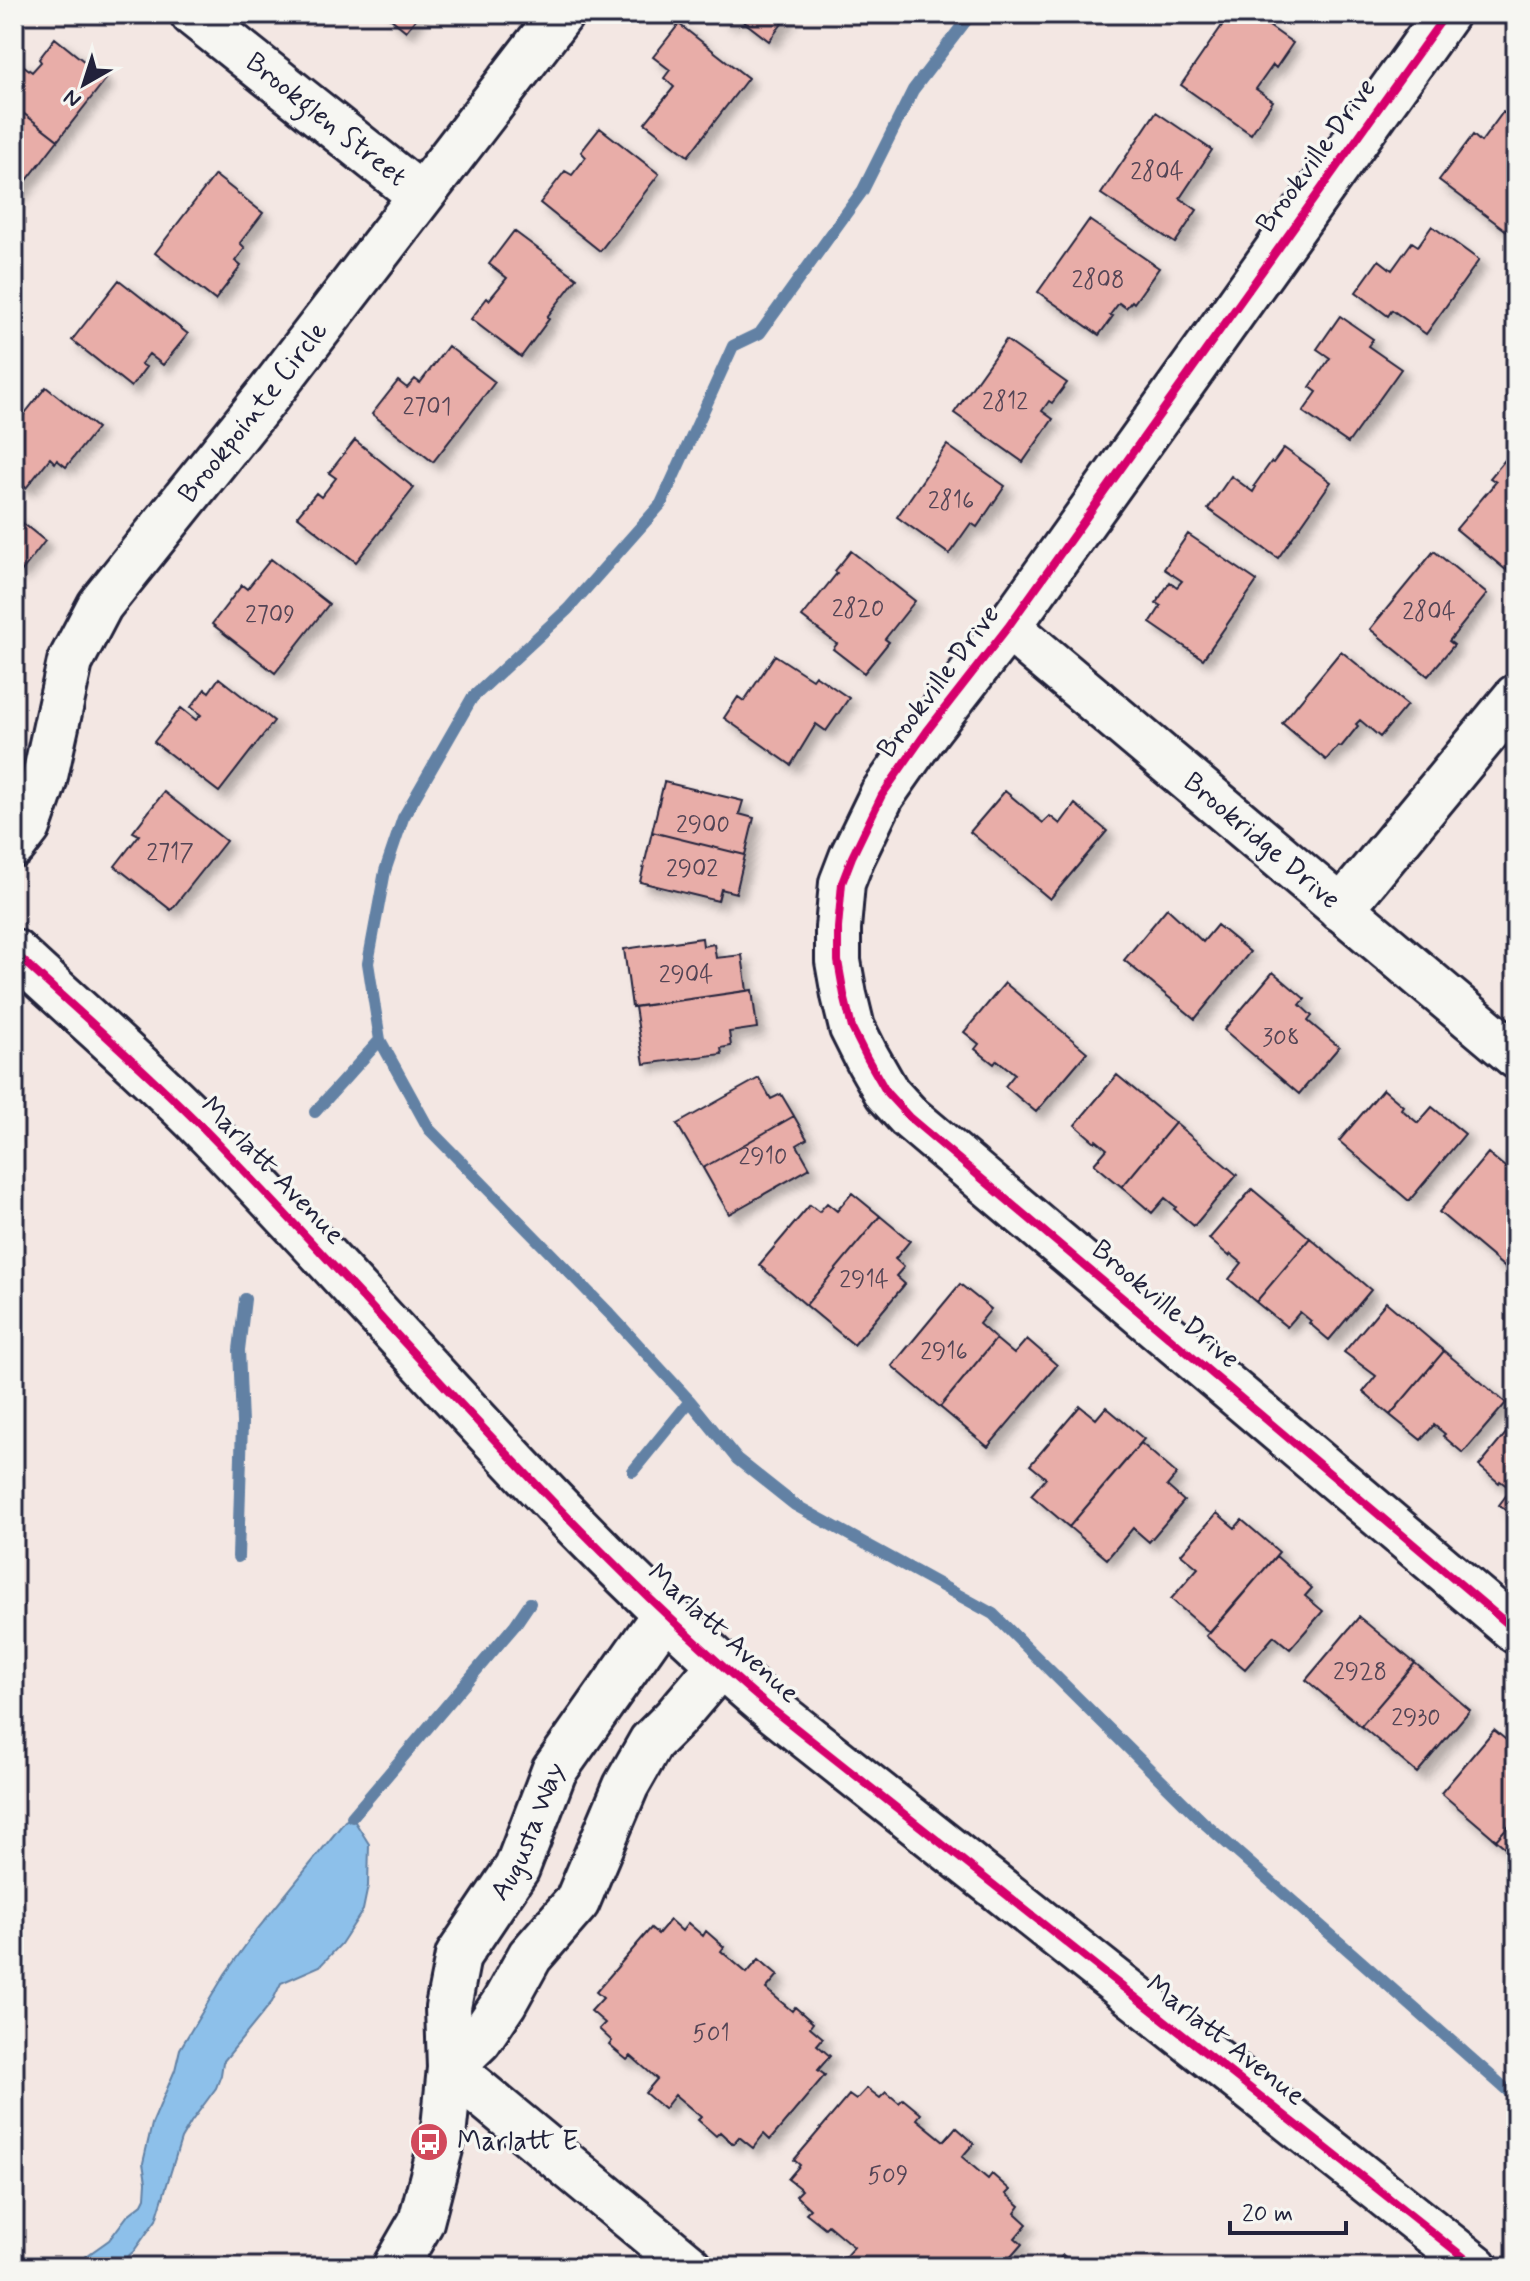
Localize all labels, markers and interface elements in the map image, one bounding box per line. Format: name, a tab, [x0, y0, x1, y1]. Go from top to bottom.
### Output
north arrow	[44, 44, 124, 124]
street label: Brookglen Street	[238, 44, 414, 196]
street label: Brookville Drive	[1248, 71, 1386, 241]
text: N	[58, 82, 87, 113]
house number: 2804	[1130, 157, 1184, 188]
house number: 2808	[1072, 265, 1124, 296]
street label: Brookpointe Circle	[170, 314, 337, 511]
house number: 2812	[982, 387, 1028, 418]
house number: 2701	[403, 392, 451, 423]
house number: 2816	[928, 486, 974, 517]
house number: 2820	[832, 594, 884, 625]
house number: 2804	[1402, 597, 1456, 628]
street label: Brookville Drive	[869, 598, 1009, 766]
house number: 2709	[245, 600, 295, 631]
street label: Brookridge Drive	[1175, 764, 1348, 918]
house number: 2900	[676, 810, 730, 841]
house number: 2717	[146, 838, 194, 869]
house number: 2902	[666, 854, 718, 885]
house number: 2904	[659, 960, 713, 991]
house number: 308	[1262, 1023, 1300, 1054]
street label: Marlatt Avenue	[192, 1089, 352, 1253]
house number: 2910	[739, 1142, 787, 1173]
street label: Brookville Drive	[1083, 1232, 1247, 1378]
house number: 2914	[839, 1265, 889, 1296]
house number: 2916	[920, 1337, 968, 1368]
street label: Marlatt Avenue	[639, 1556, 807, 1712]
house number: 2928	[1333, 1657, 1387, 1688]
house number: 2930	[1391, 1703, 1441, 1734]
street label: Augusta Way	[482, 1754, 574, 1908]
street label: Marlatt Avenue	[1138, 1967, 1312, 2115]
house number: 501	[692, 2019, 730, 2050]
bus stop icon: Marlatt E	[408, 2121, 450, 2163]
place label: Marlatt E	[457, 2124, 578, 2161]
house number: 509	[868, 2161, 908, 2192]
scale bar	[1230, 2185, 1346, 2235]
text: 20 m	[1242, 2199, 1293, 2230]

